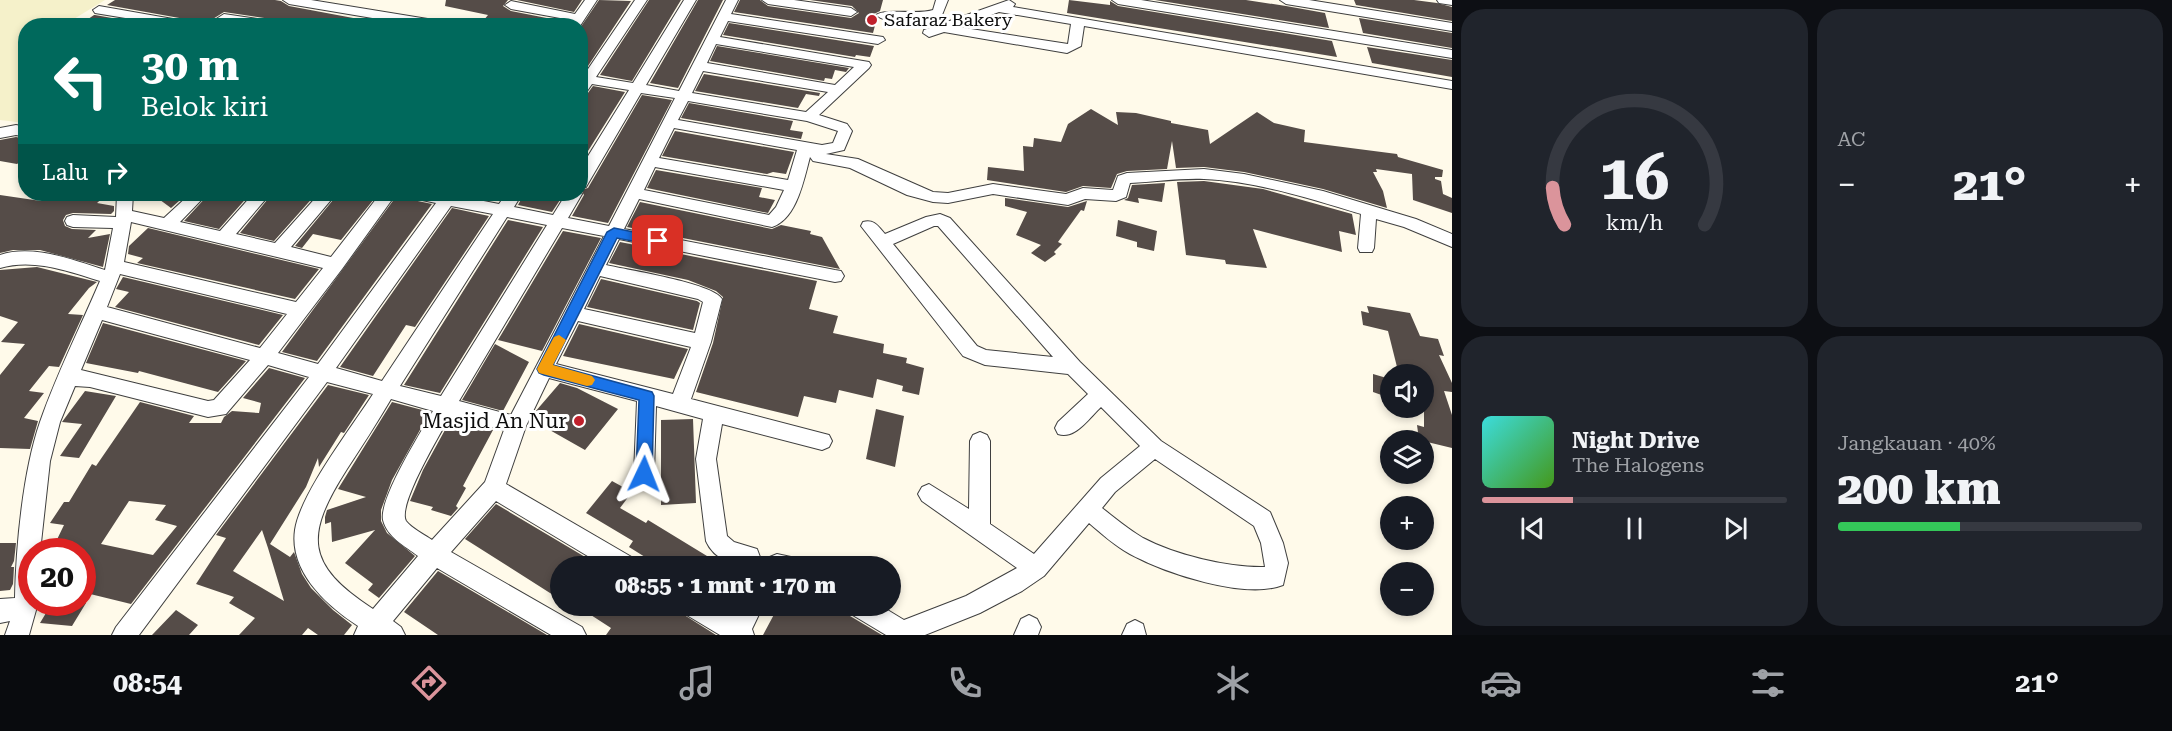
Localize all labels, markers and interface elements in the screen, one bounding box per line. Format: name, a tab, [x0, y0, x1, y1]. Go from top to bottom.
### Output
place label: Safaraz Bakery	[884, 9, 1013, 30]
marker: Safaraz Bakery	[865, 13, 879, 27]
text: 30 m	[141, 41, 239, 90]
icon: left	[42, 42, 120, 120]
text: Belok kiri	[141, 91, 268, 123]
text: AC	[1838, 127, 1865, 151]
text: 16	[1599, 141, 1669, 214]
icon: right	[100, 156, 133, 189]
text: 21°	[1953, 158, 2026, 211]
text: Lalu	[42, 160, 88, 185]
text: −	[1838, 165, 1856, 204]
text: +	[2124, 165, 2142, 204]
text: km/h	[1606, 210, 1663, 235]
pin	[632, 215, 683, 266]
icon: arrive	[641, 224, 674, 257]
map controls	[1380, 364, 1434, 616]
button: sound	[1380, 364, 1434, 418]
place label: Masjid An Nur	[422, 409, 567, 433]
marker: Masjid An Nur	[572, 414, 586, 428]
text: Night Drive	[1572, 428, 1700, 453]
button: layers	[1380, 430, 1434, 484]
text: Jangkauan · 40%	[1838, 431, 1996, 455]
position arrow	[612, 442, 676, 506]
text: The Halogens	[1572, 453, 1704, 477]
text: 200 km	[1838, 462, 2001, 515]
button: +	[1380, 496, 1434, 550]
icon: previous	[1516, 512, 1549, 545]
icon: pause	[1618, 512, 1651, 545]
icon: next	[1719, 512, 1752, 545]
speed limit sign: 20	[18, 538, 96, 616]
button: −	[1380, 562, 1434, 616]
text: 08:55 · 1 mnt · 170 m	[615, 573, 836, 598]
icon: directions	[408, 662, 450, 704]
icon: music	[676, 662, 718, 704]
icon: phone	[944, 662, 986, 704]
icon: climate	[1212, 662, 1254, 704]
icon: car	[1480, 662, 1522, 704]
icon: filters	[1747, 662, 1789, 704]
text: 08:54	[113, 667, 182, 699]
text: 21°	[2015, 667, 2059, 699]

